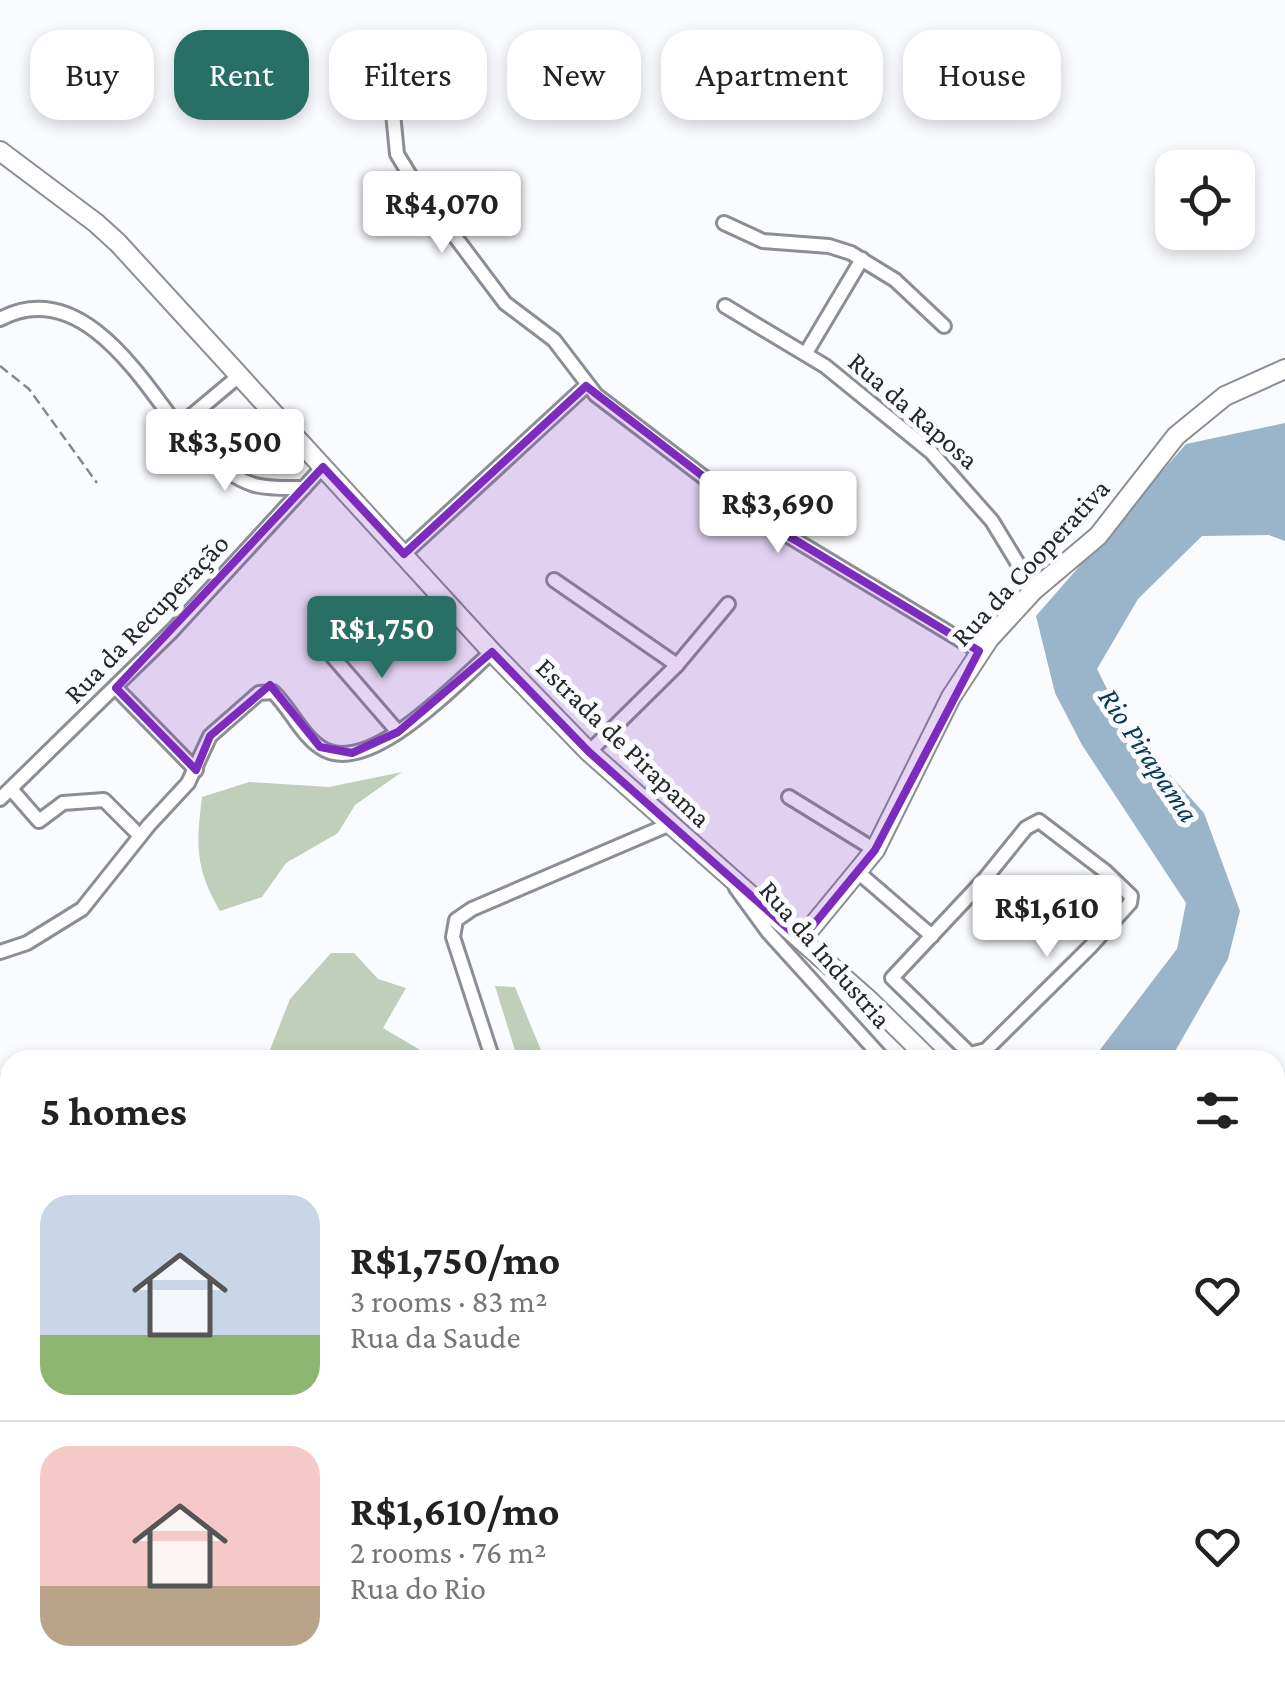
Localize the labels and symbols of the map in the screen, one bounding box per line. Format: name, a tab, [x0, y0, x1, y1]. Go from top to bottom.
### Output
pin: R$4,070	[350, 171, 534, 256]
street label: Rua da Raposa	[842, 346, 985, 475]
pin: R$3,500	[133, 409, 317, 494]
pin: R$3,690	[686, 471, 870, 556]
street label: Rua da Cooperativa	[945, 472, 1116, 652]
street label: Rua da Recuperação	[58, 527, 235, 709]
pin: R$1,750	[290, 596, 474, 681]
street label: Estrada de Pirapama	[530, 651, 717, 833]
water label: Rio Pirapama	[1092, 681, 1206, 829]
street label: Rua da Industria	[753, 874, 898, 1034]
pin: R$1,610	[955, 875, 1139, 960]

